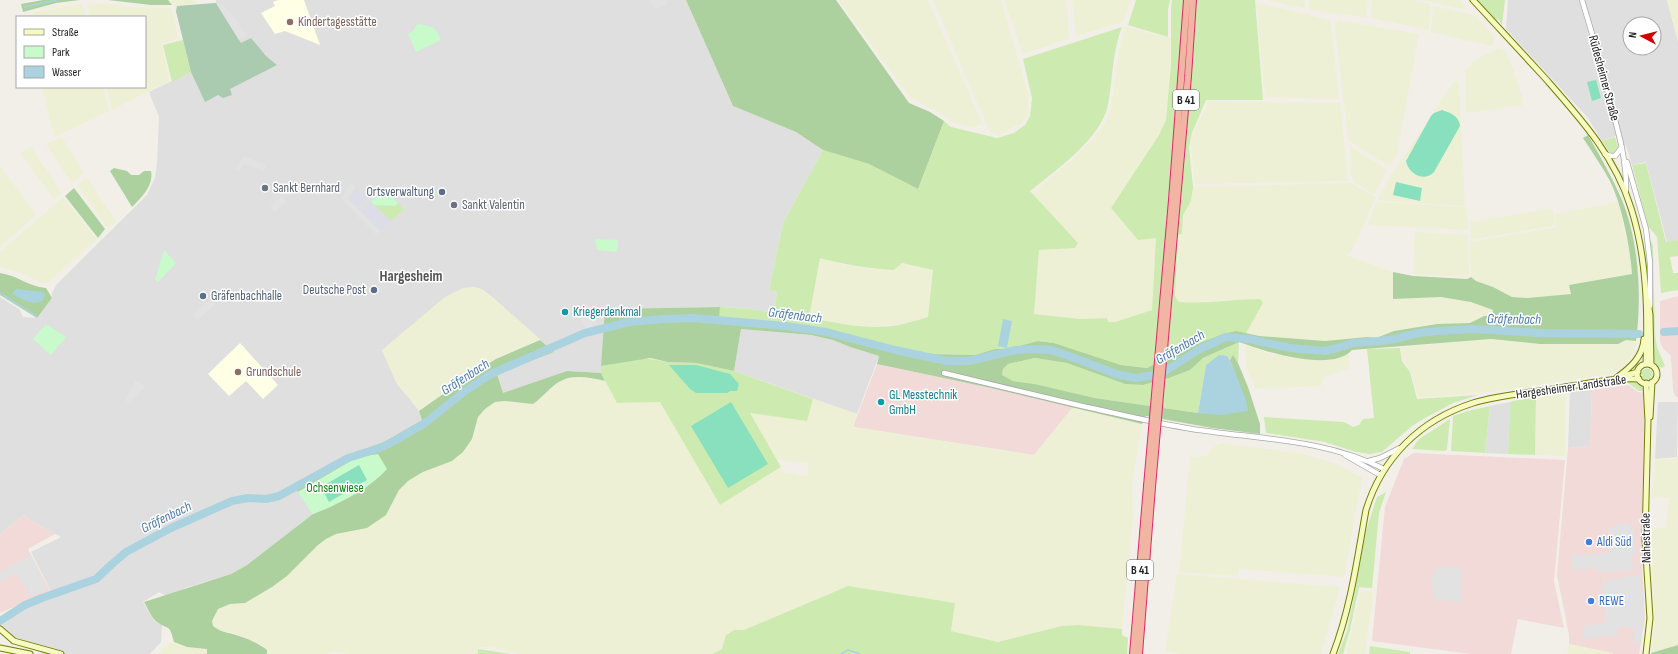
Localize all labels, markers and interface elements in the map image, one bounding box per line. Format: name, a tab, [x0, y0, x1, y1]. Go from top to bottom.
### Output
place label: Kindertagesstätte	[298, 14, 377, 30]
legend	[16, 16, 146, 88]
north arrow	[1622, 16, 1662, 56]
marker: Kindertagesstätte	[285, 17, 295, 27]
text: Straße	[52, 25, 79, 40]
text: N	[1626, 31, 1639, 39]
street label: Rüdesheimer Straße	[1585, 33, 1623, 123]
text: Park	[52, 45, 70, 60]
text: Wasser	[52, 65, 81, 80]
road number: B 41	[1173, 90, 1199, 110]
place label: Sankt Bernhard	[273, 180, 340, 196]
marker: Sankt Bernhard	[260, 183, 270, 193]
place label: Ortsverwaltung	[366, 184, 434, 200]
marker: Ortsverwaltung	[437, 187, 447, 197]
place label: Sankt Valentin	[462, 197, 525, 213]
marker: Sankt Valentin	[449, 200, 459, 210]
district label: Hargesheim	[380, 267, 442, 286]
place label: Deutsche Post	[303, 282, 366, 298]
marker: Deutsche Post	[369, 285, 379, 295]
place label: Gräfenbachhalle	[211, 288, 282, 304]
marker: Gräfenbachhalle	[198, 291, 208, 301]
water label: Gräfenbach	[767, 303, 823, 327]
place label: Kriegerdenkmal	[573, 304, 641, 320]
marker: Kriegerdenkmal	[560, 307, 570, 317]
water label: Gräfenbach	[1487, 310, 1541, 328]
water label: Gräfenbach	[1152, 326, 1208, 368]
water label: Gräfenbach	[438, 355, 492, 399]
place label: Grundschule	[246, 364, 301, 380]
marker: Grundschule	[233, 367, 243, 377]
street label: Hargesheimer Landstraße	[1515, 371, 1627, 403]
place label: GL Messtechnik GmbH	[889, 387, 957, 418]
marker: GL Messtechnik GmbH	[876, 397, 886, 407]
park label: Ochsenwiese	[306, 480, 364, 496]
water label: Gräfenbach	[138, 497, 194, 536]
street label: Nahestraße	[1638, 513, 1654, 563]
place label: Aldi Süd	[1596, 534, 1631, 550]
marker: Aldi Süd	[1584, 537, 1594, 547]
road number: B 41	[1127, 560, 1153, 580]
place label: REWE	[1599, 593, 1624, 609]
marker: REWE	[1586, 596, 1596, 606]

